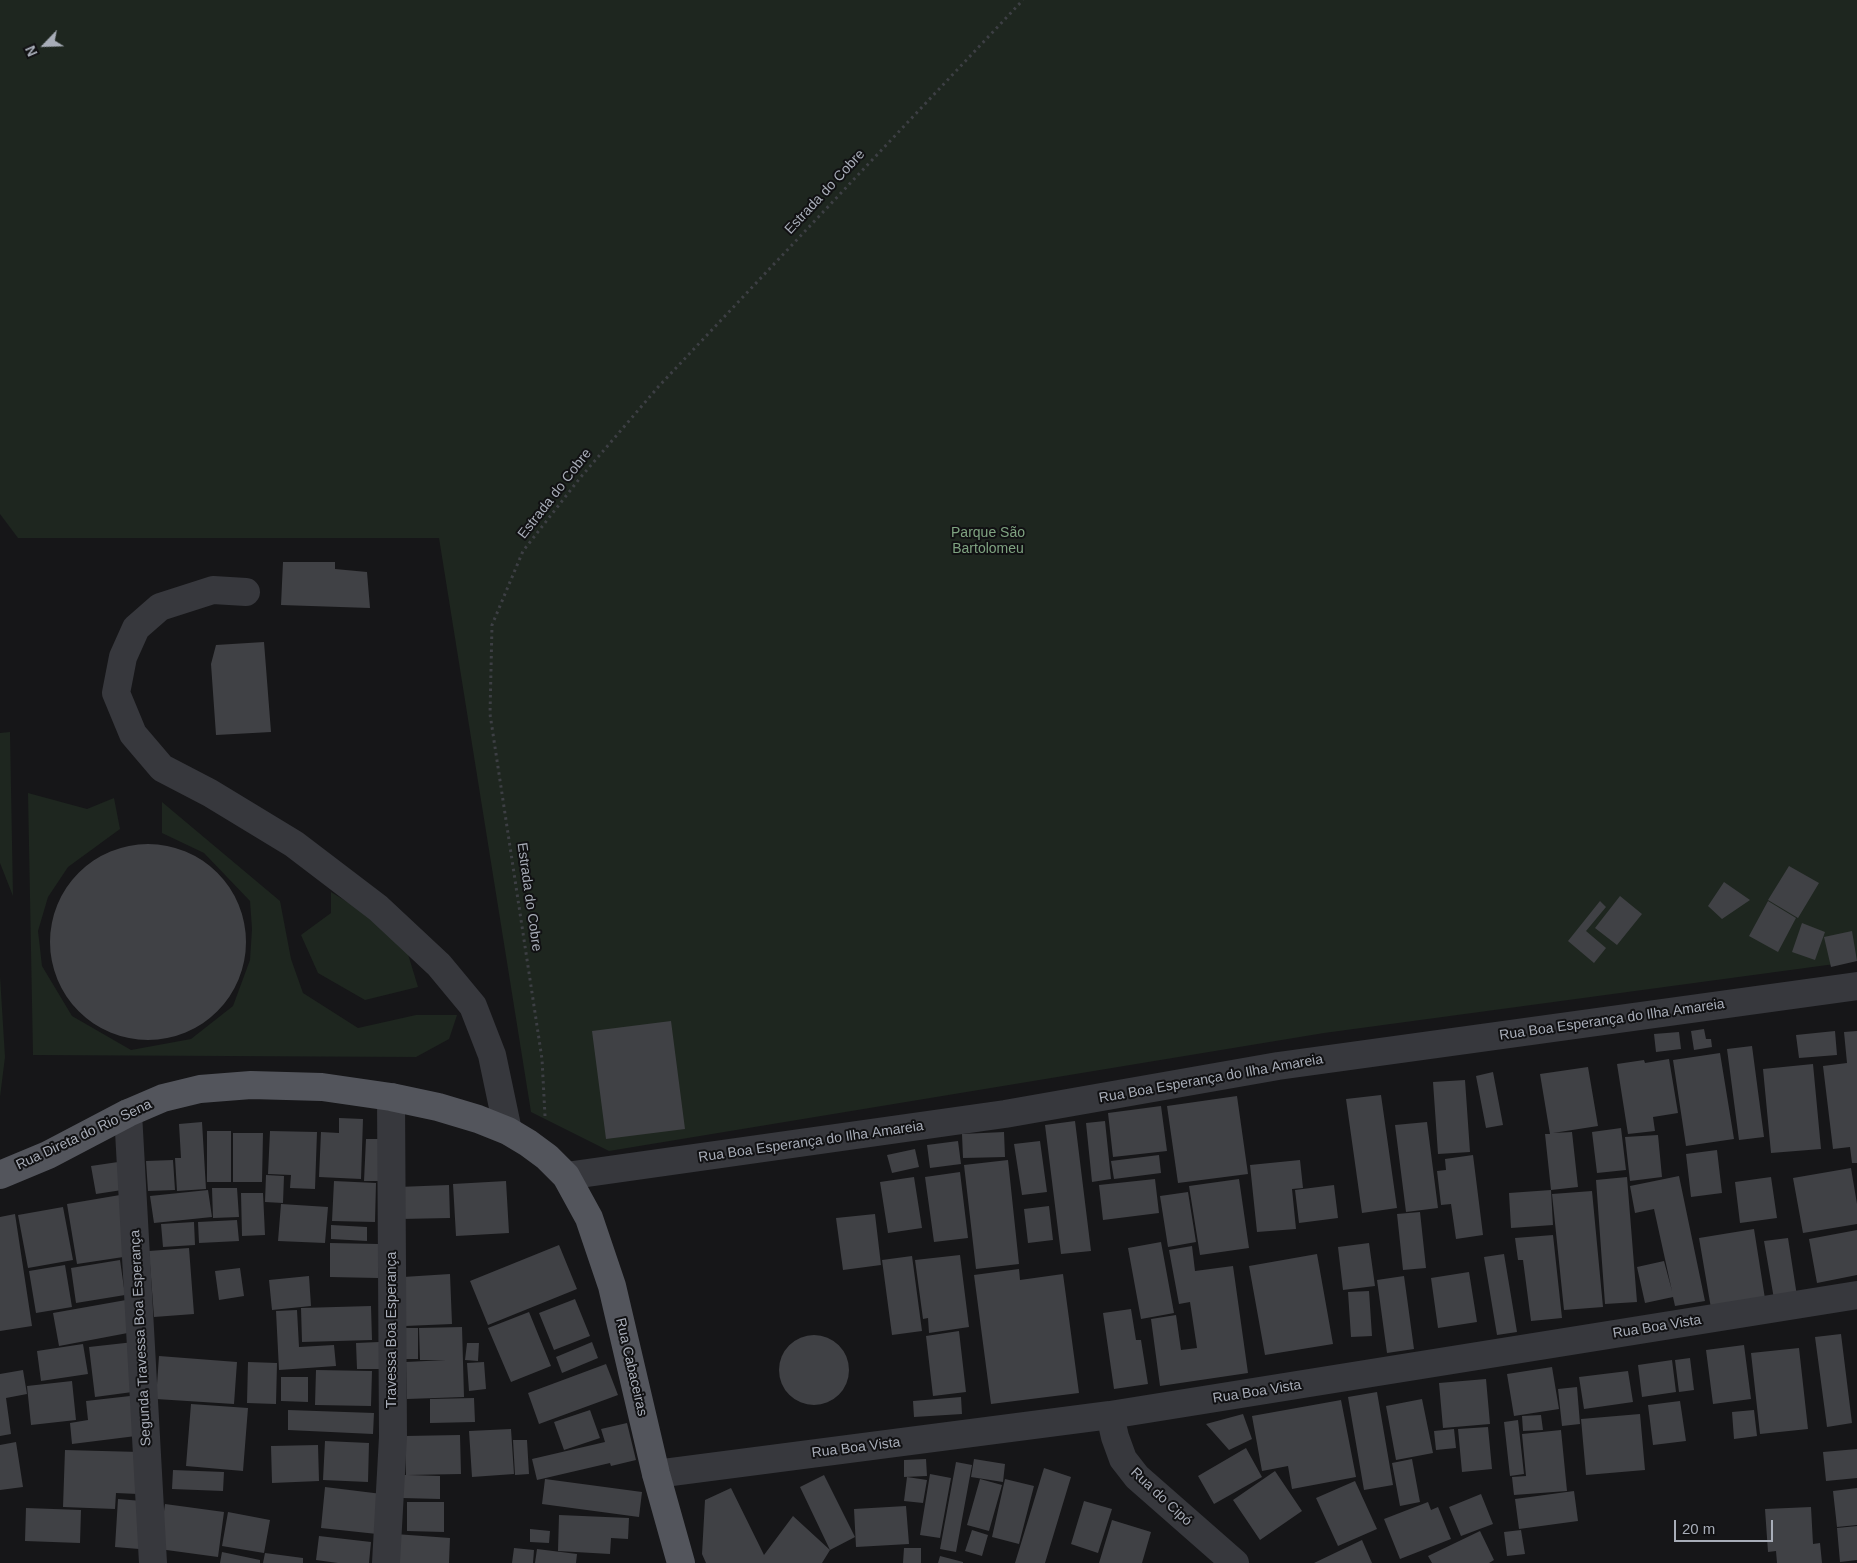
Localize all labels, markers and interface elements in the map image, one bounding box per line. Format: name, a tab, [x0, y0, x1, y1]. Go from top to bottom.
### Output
north arrow	[20, 20, 70, 70]
text: N	[22, 43, 41, 59]
street label: Estrada do Cobre	[781, 146, 869, 238]
street label: Estrada do Cobre	[515, 446, 595, 542]
park label: Parque São Bartolomeu	[951, 525, 1025, 558]
street label: Estrada do Cobre	[513, 841, 545, 953]
street label: Rua Boa Esperança do Ilha Amareia	[1498, 996, 1726, 1044]
street label: Rua Boa Esperança do Ilha Amareia	[1098, 1051, 1324, 1107]
street label: Rua Direta do Rio Sena	[13, 1096, 155, 1174]
street label: Rua Boa Esperança do Ilha Amareia	[697, 1118, 925, 1166]
street label: Segunda Travessa Boa Esperança	[127, 1229, 155, 1447]
street label: Travessa Boa Esperança	[384, 1252, 400, 1408]
street label: Rua Boa Vista	[1612, 1312, 1702, 1342]
street label: Rua Cabaceiras	[612, 1316, 650, 1418]
street label: Rua Boa Vista	[1212, 1377, 1302, 1407]
street label: Rua Boa Vista	[811, 1434, 901, 1462]
street label: Rua do Cipó	[1127, 1464, 1195, 1530]
scale bar	[1677, 1510, 1776, 1542]
text: 20 m	[1682, 1520, 1715, 1537]

